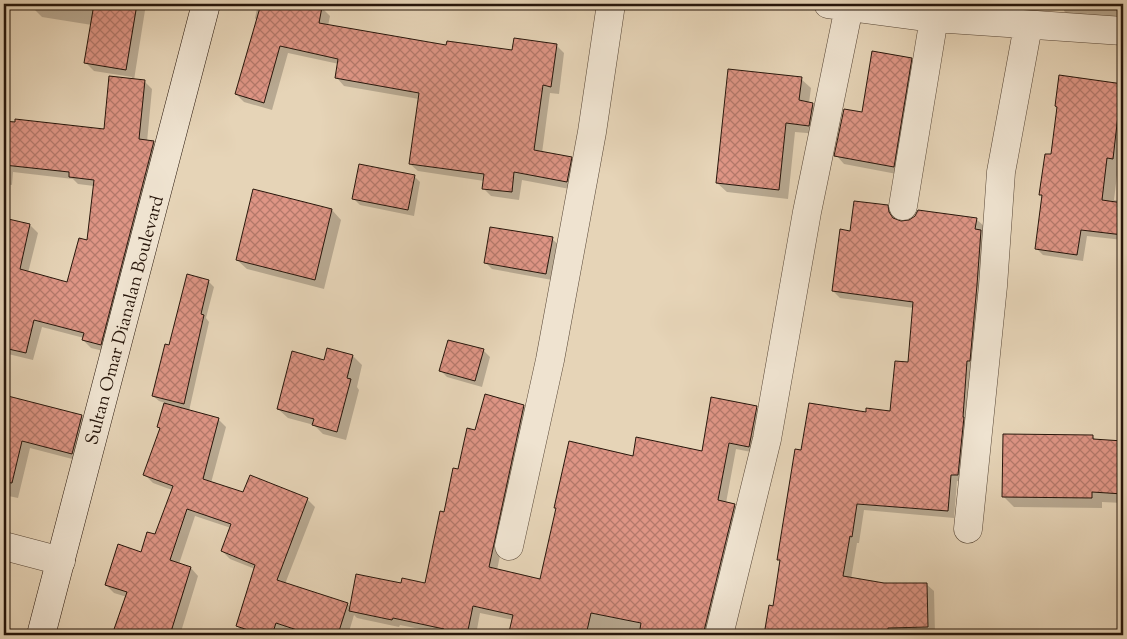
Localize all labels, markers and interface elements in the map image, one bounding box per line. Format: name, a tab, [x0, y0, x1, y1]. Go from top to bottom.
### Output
street label: Sultan Omar Dianalan Boulevard	[80, 193, 172, 448]

